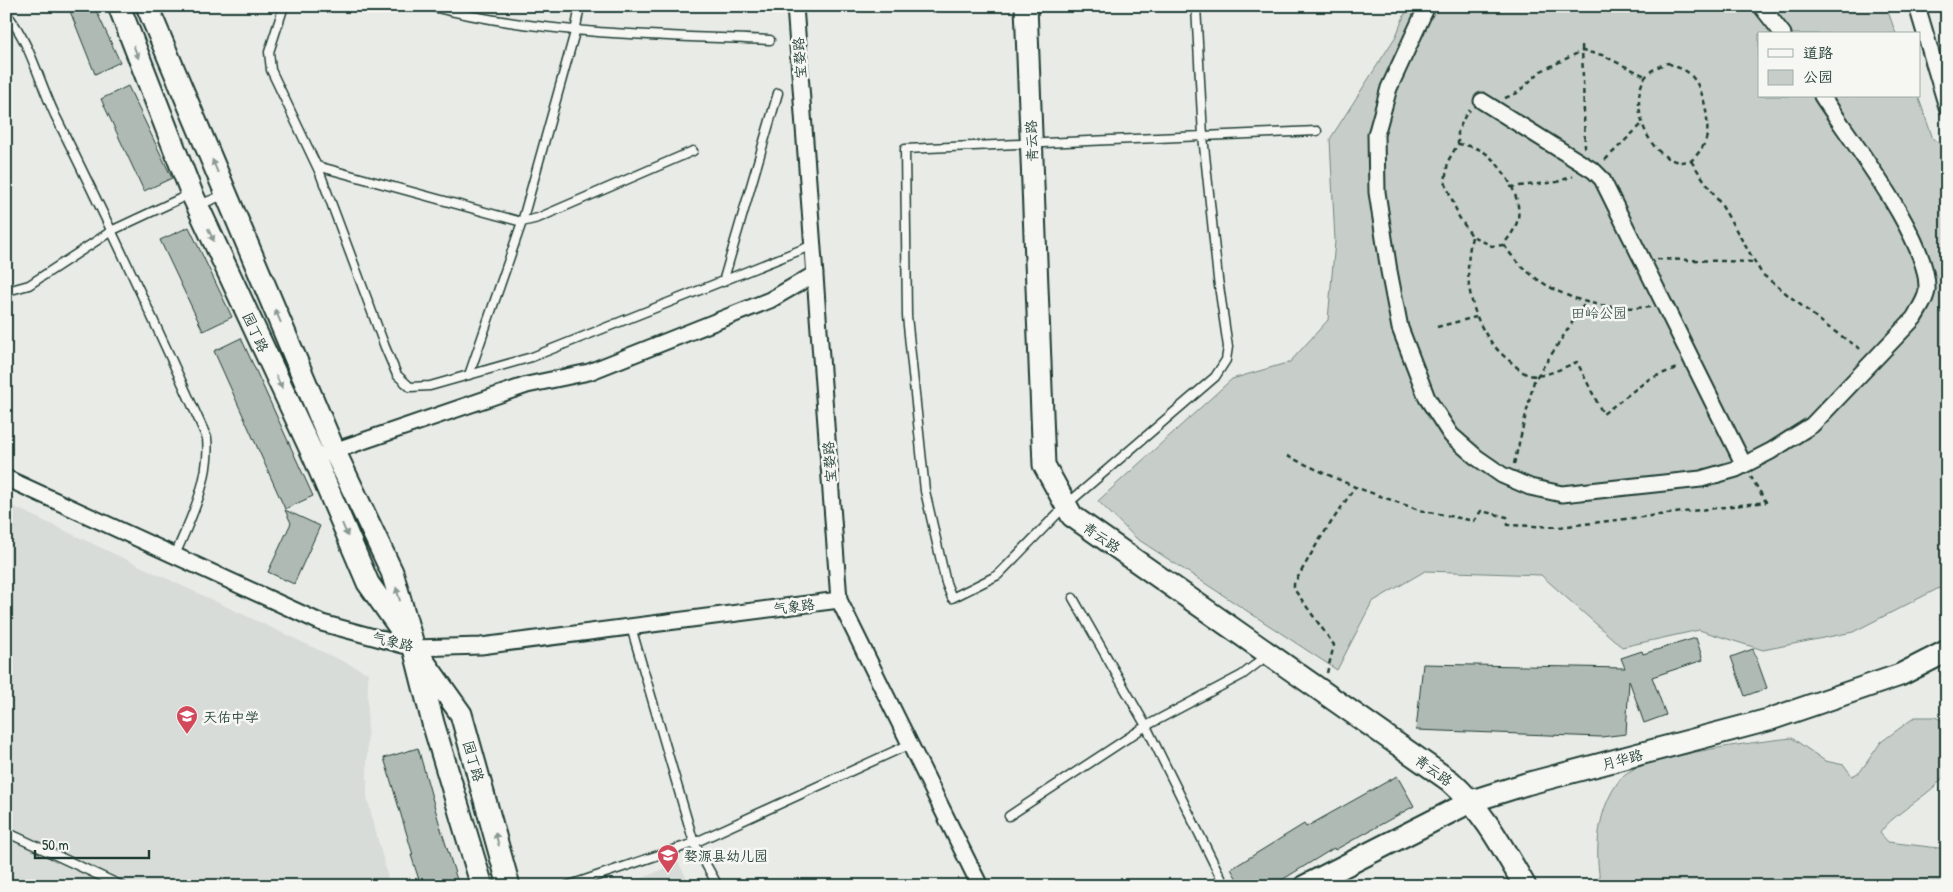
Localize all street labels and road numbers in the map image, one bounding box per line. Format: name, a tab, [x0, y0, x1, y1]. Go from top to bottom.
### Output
street label: 宝婺路	[788, 36, 810, 80]
street label: 青云路	[1021, 120, 1041, 162]
street label: 园丁路	[239, 309, 273, 355]
street label: 宝婺路	[818, 440, 840, 484]
street label: 青云路	[1079, 517, 1125, 557]
street label: 气象路	[772, 594, 816, 618]
street label: 气象路	[370, 627, 416, 655]
street label: 园丁路	[459, 738, 489, 784]
street label: 月华路	[1599, 744, 1645, 774]
street label: 青云路	[1411, 750, 1457, 790]

